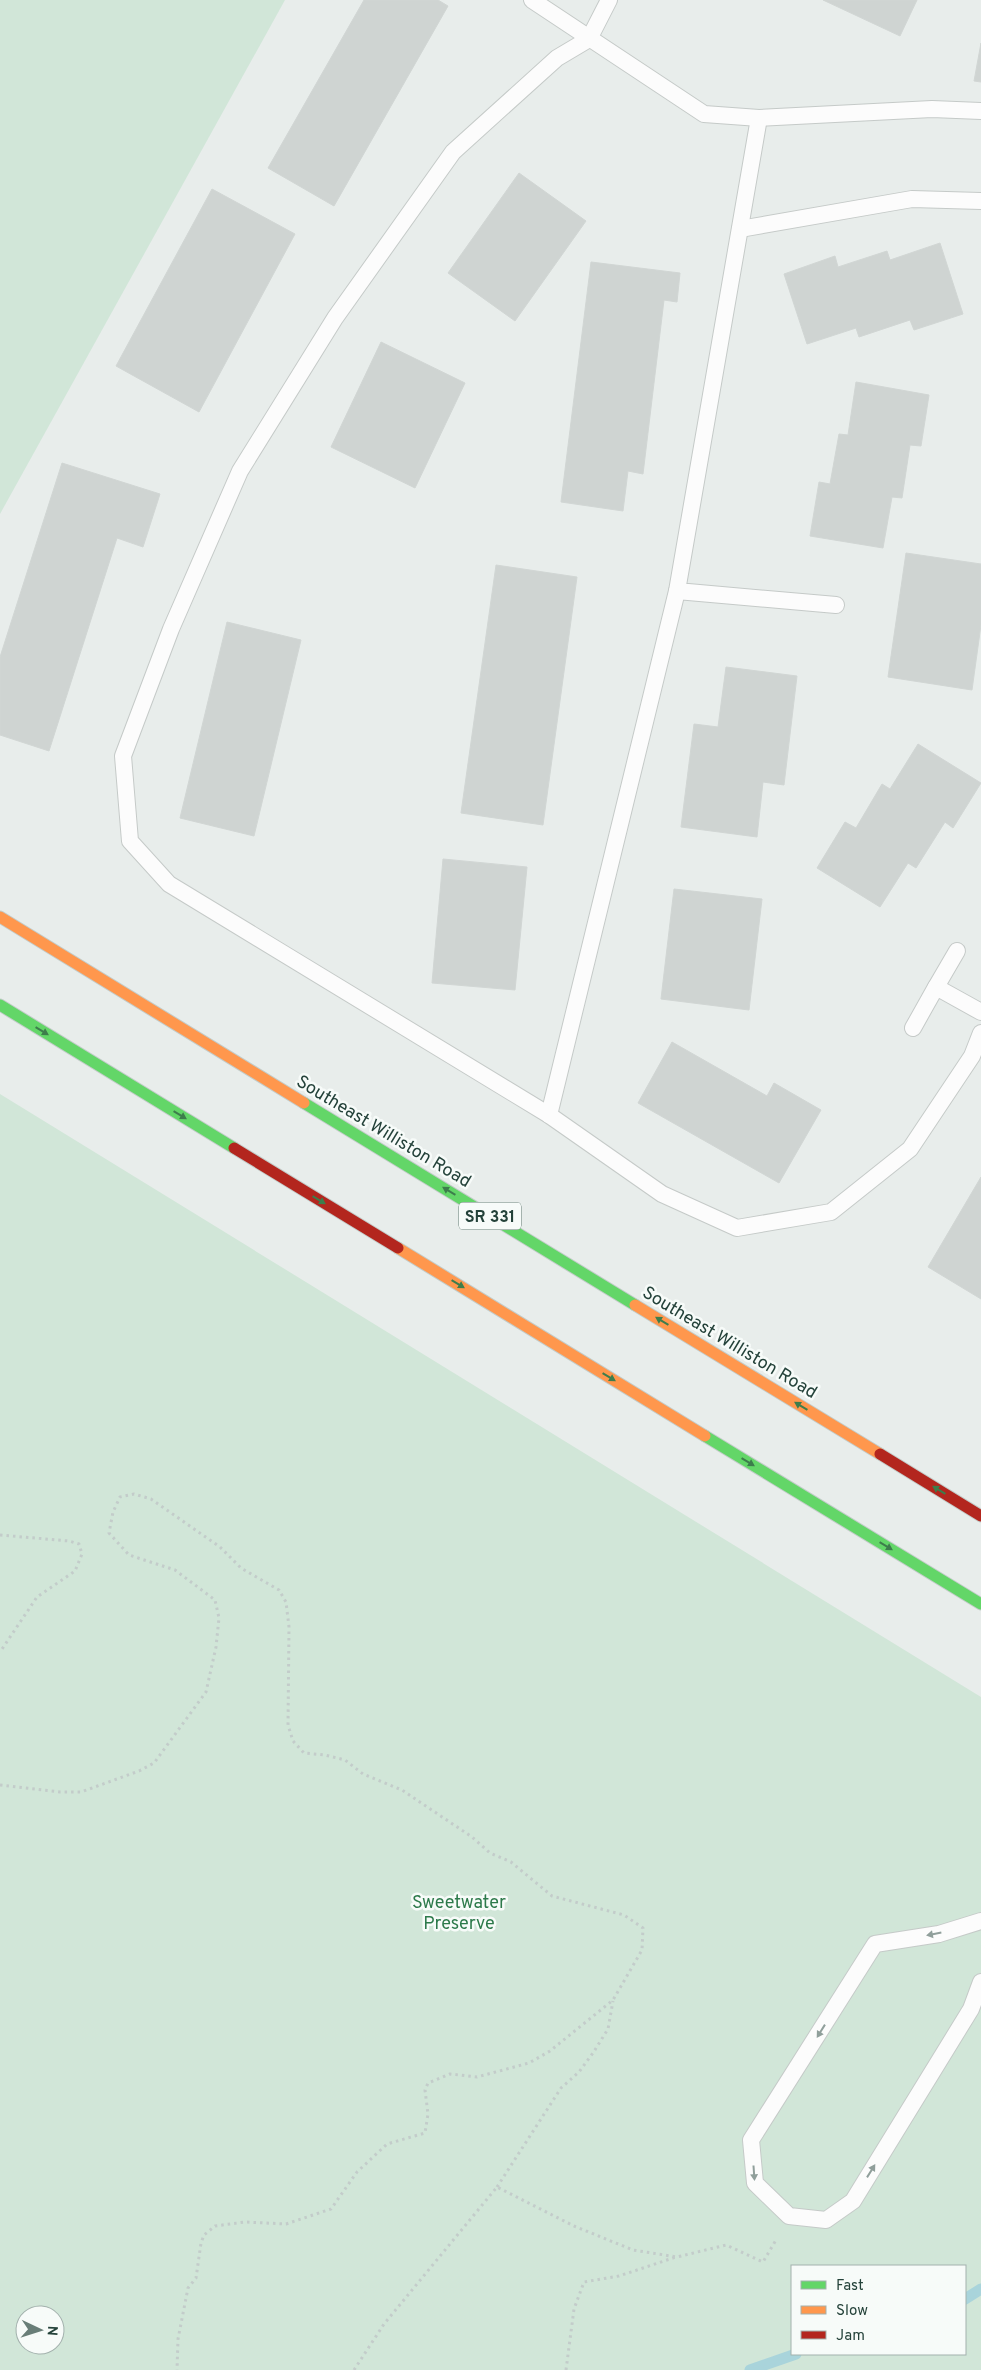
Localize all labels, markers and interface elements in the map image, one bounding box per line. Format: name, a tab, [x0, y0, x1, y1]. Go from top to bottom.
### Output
one-way arrow	[35, 1026, 48, 1035]
street label: Southeast Williston Road	[292, 1071, 475, 1194]
one-way arrow	[174, 1111, 187, 1120]
one-way arrow	[442, 1186, 455, 1195]
one-way arrow	[313, 1195, 326, 1204]
road number: SR 331	[459, 1202, 521, 1230]
one-way arrow	[451, 1280, 464, 1289]
street label: Southeast Williston Road	[638, 1282, 821, 1405]
one-way arrow	[656, 1316, 669, 1326]
one-way arrow	[603, 1372, 616, 1381]
one-way arrow	[794, 1401, 807, 1410]
one-way arrow	[741, 1457, 754, 1466]
one-way arrow	[933, 1486, 946, 1495]
one-way arrow	[880, 1542, 893, 1551]
park label: Sweetwater Preserve	[412, 1892, 506, 1936]
one-way arrow	[926, 1931, 942, 1939]
one-way arrow	[816, 2024, 825, 2037]
one-way arrow	[750, 2165, 758, 2181]
one-way arrow	[867, 2165, 876, 2178]
legend	[791, 2265, 966, 2355]
text: Fast	[836, 2277, 864, 2296]
text: Slow	[836, 2302, 868, 2321]
north arrow	[15, 2305, 65, 2355]
text: N	[43, 2325, 60, 2336]
text: Jam	[836, 2327, 865, 2346]

